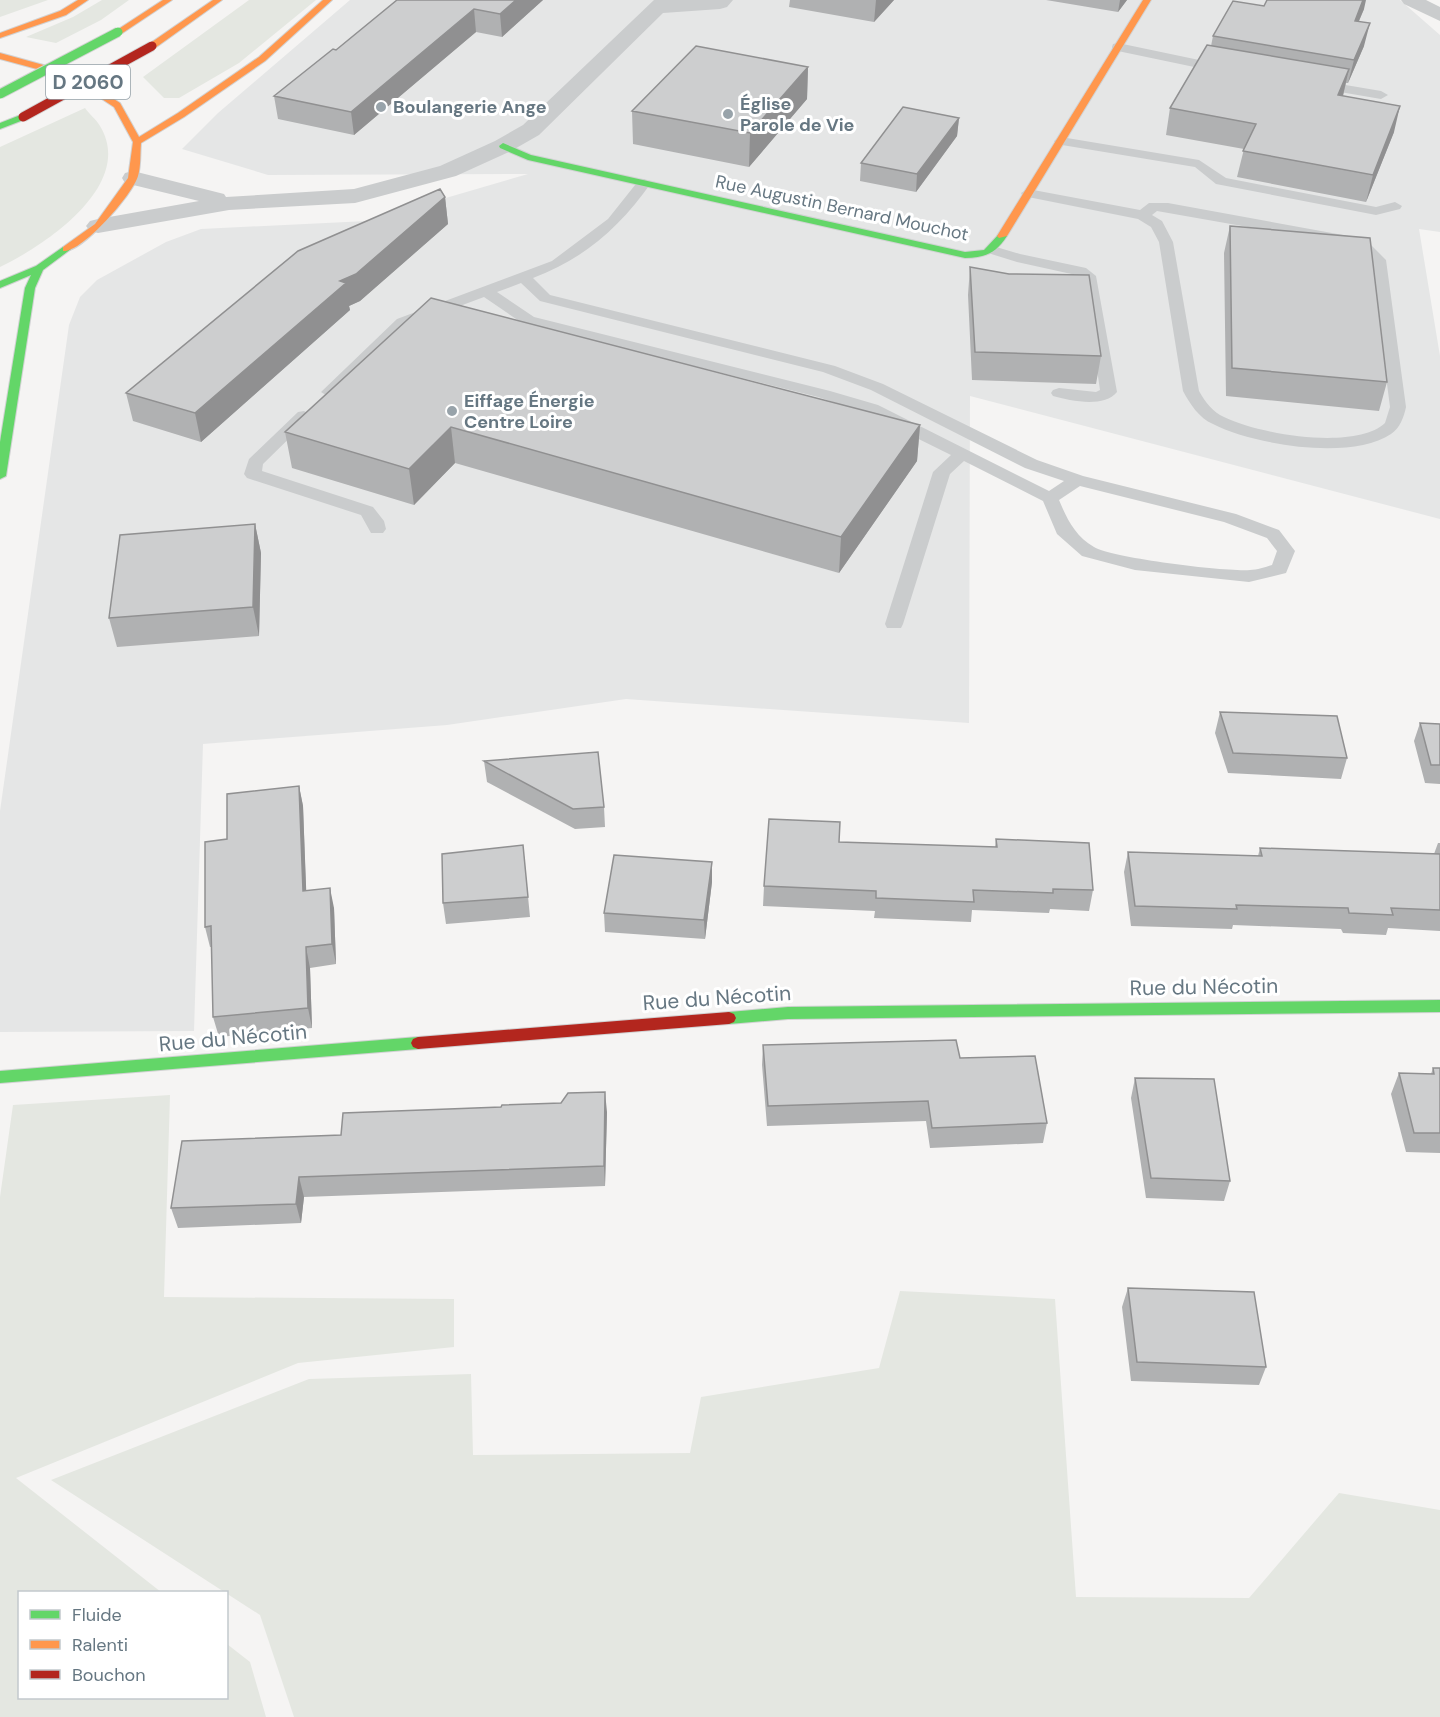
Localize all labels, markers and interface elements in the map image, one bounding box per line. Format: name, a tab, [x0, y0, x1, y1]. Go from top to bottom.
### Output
road number: D 2060	[46, 65, 130, 99]
place label: Église Parole de Vie	[740, 92, 855, 137]
place label: Boulangerie Ange	[393, 95, 547, 119]
marker: Boulangerie Ange	[374, 100, 388, 114]
marker: Église Parole de Vie	[721, 107, 735, 121]
street label: Rue Augustin Bernard Mouchot	[713, 169, 971, 247]
place label: Eiffage Énergie Centre Loire	[464, 389, 595, 434]
marker: Eiffage Énergie Centre Loire	[445, 404, 459, 418]
street label: Rue du Nécotin	[1129, 972, 1279, 1002]
street label: Rue du Nécotin	[642, 979, 792, 1017]
street label: Rue du Nécotin	[158, 1018, 308, 1058]
legend	[18, 1591, 228, 1699]
text: Fluide	[72, 1603, 122, 1627]
text: Ralenti	[72, 1633, 128, 1657]
text: Bouchon	[72, 1663, 146, 1687]

